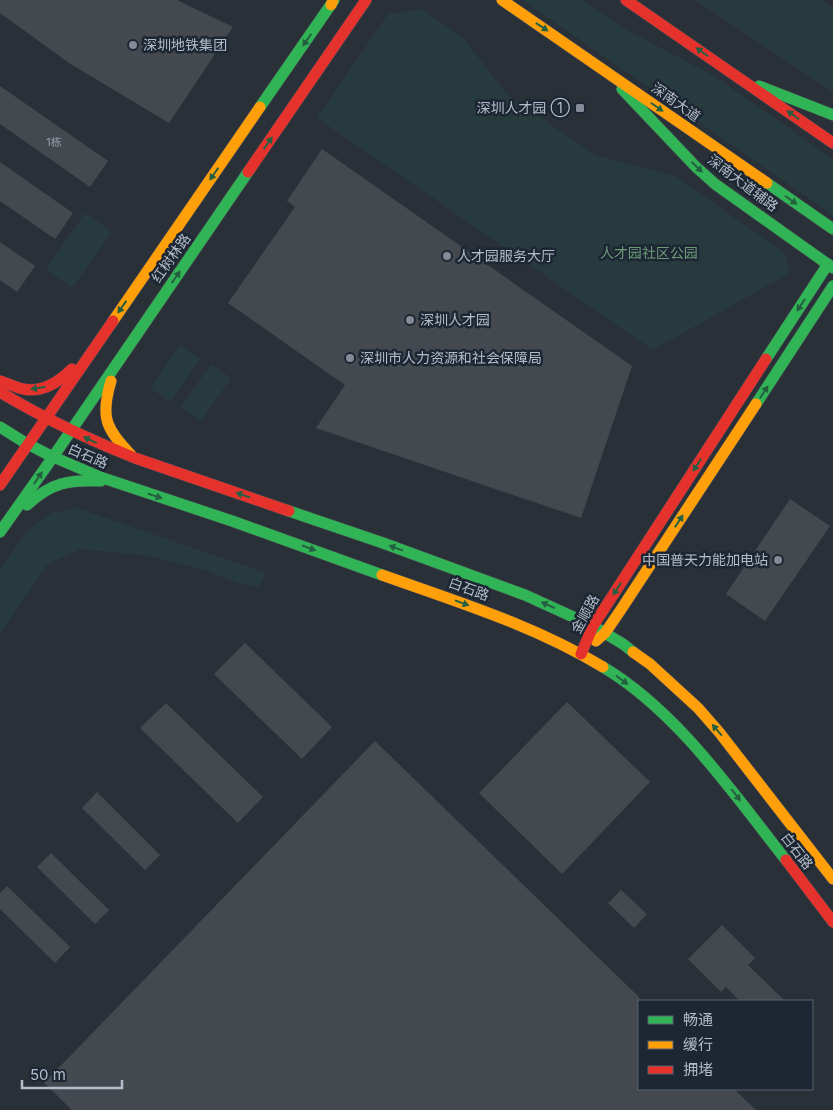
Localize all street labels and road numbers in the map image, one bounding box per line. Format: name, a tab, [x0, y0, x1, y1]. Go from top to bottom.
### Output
street label: 深南大道	[648, 79, 704, 125]
street label: 深南大道辅路	[705, 151, 782, 215]
street label: 红树林路	[148, 230, 194, 286]
street label: 白石路	[66, 440, 111, 472]
street label: 白石路	[447, 573, 492, 604]
street label: 金顺路	[567, 591, 602, 636]
street label: 白石路	[778, 829, 817, 872]

